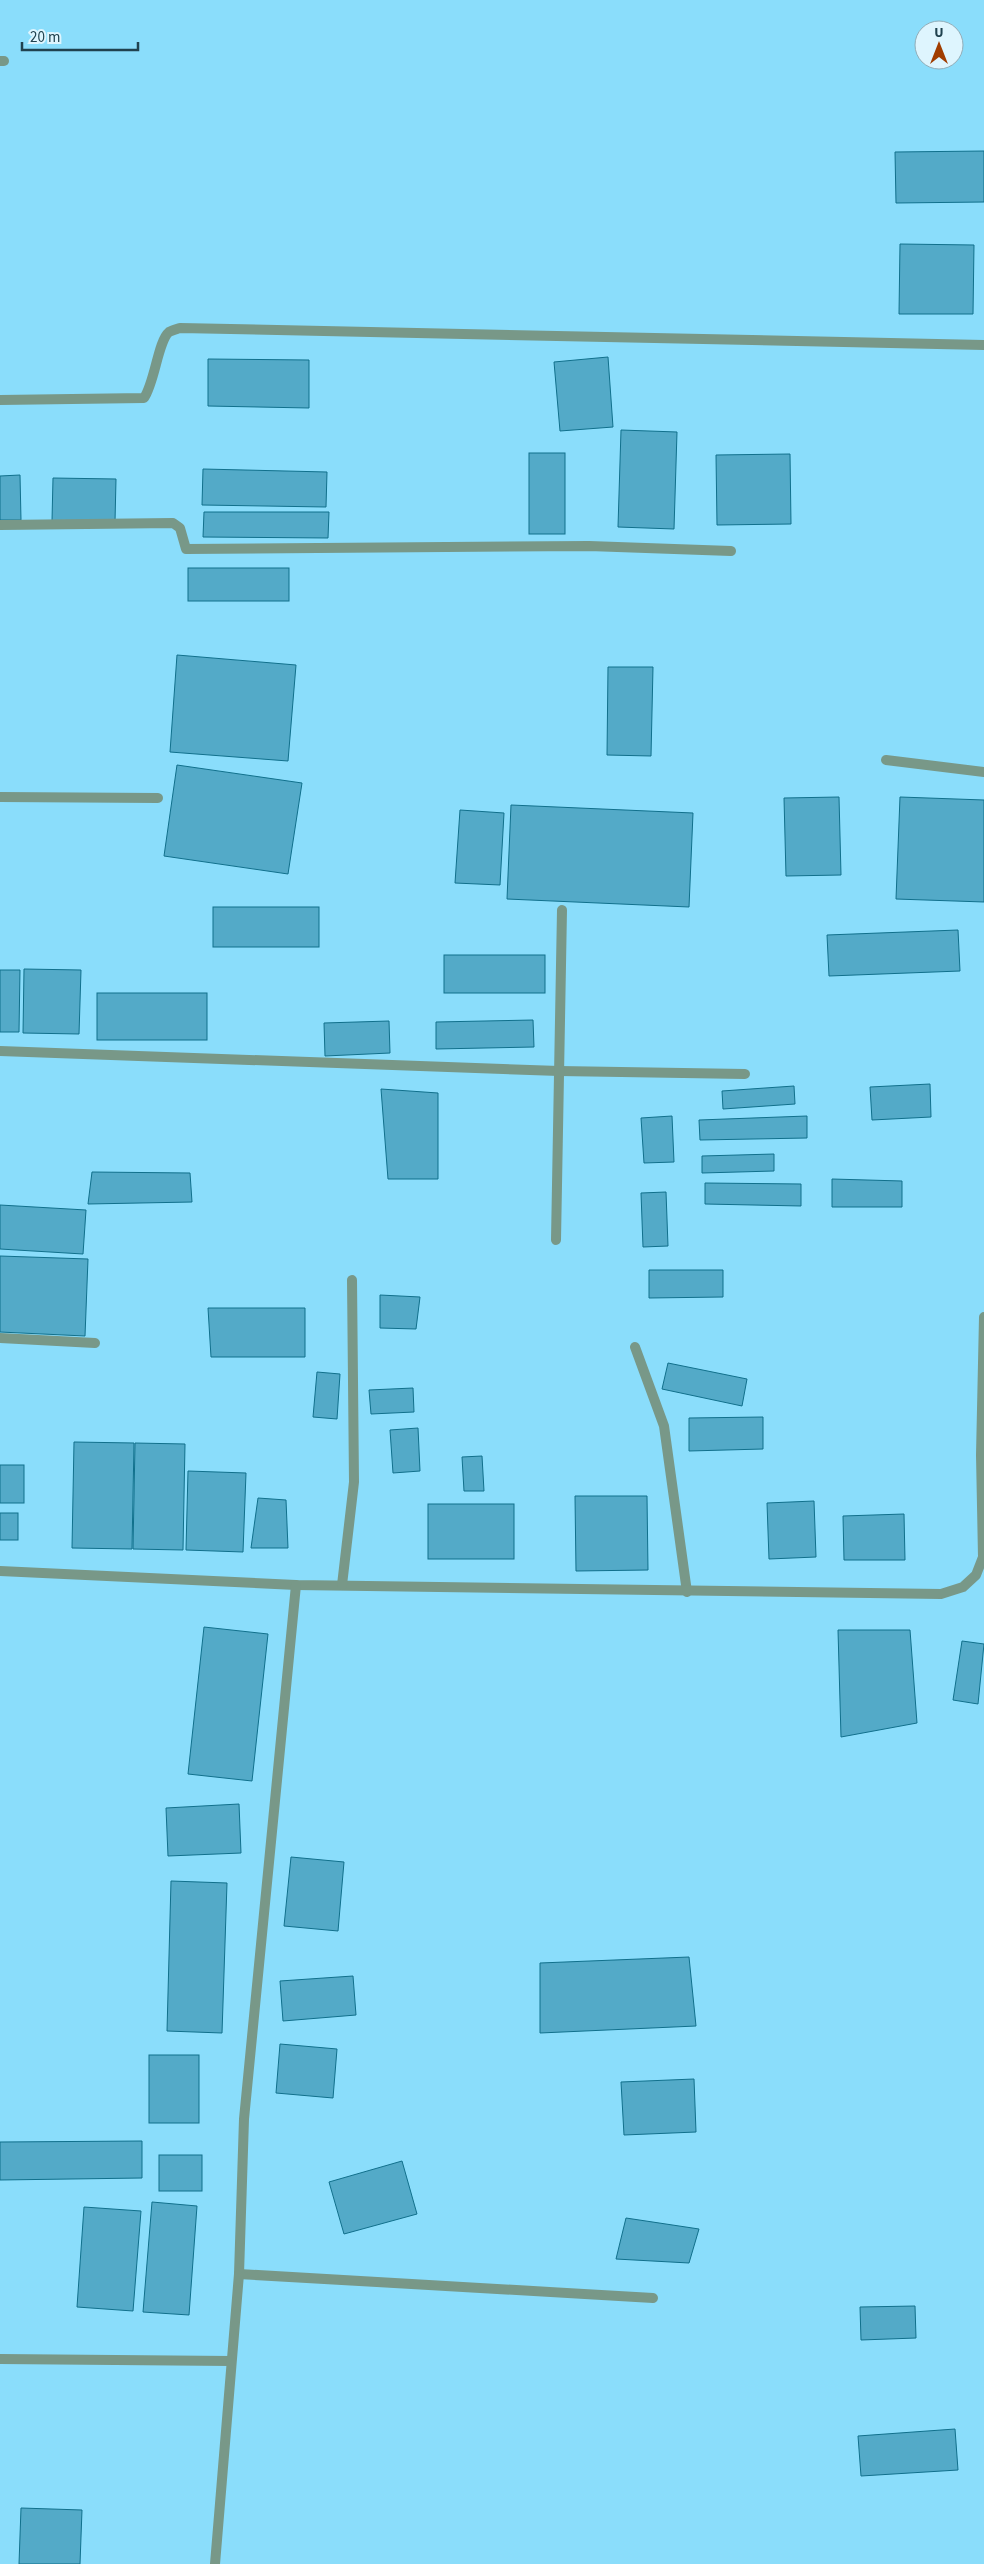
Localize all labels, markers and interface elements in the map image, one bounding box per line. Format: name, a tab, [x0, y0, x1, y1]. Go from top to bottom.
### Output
scale bar	[22, 20, 139, 52]
north arrow	[914, 20, 964, 70]
text: U	[934, 23, 944, 43]
text: 20 m	[30, 27, 60, 48]

